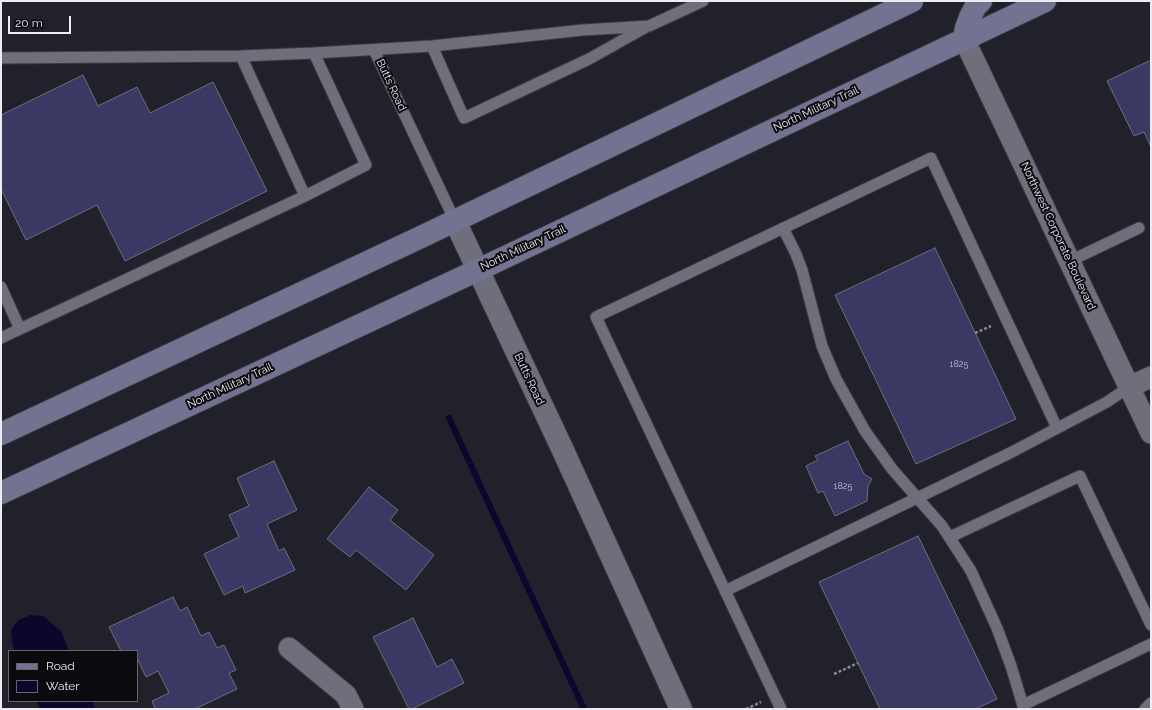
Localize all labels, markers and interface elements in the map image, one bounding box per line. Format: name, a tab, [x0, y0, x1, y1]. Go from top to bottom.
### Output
scale bar	[10, 8, 73, 34]
text: 20 m	[15, 16, 43, 30]
street label: Butts Road	[373, 57, 409, 113]
street label: North Military Trail	[771, 83, 861, 135]
street label: Northwest Corporate Boulevard	[1018, 160, 1098, 312]
street label: North Military Trail	[478, 222, 568, 274]
street label: Butts Road	[511, 351, 547, 407]
house number: 1825	[950, 359, 968, 369]
street label: North Military Trail	[185, 360, 275, 412]
house number: 1825	[834, 481, 852, 491]
legend	[8, 650, 138, 702]
text: Road	[46, 659, 75, 673]
text: Water	[46, 679, 80, 693]

